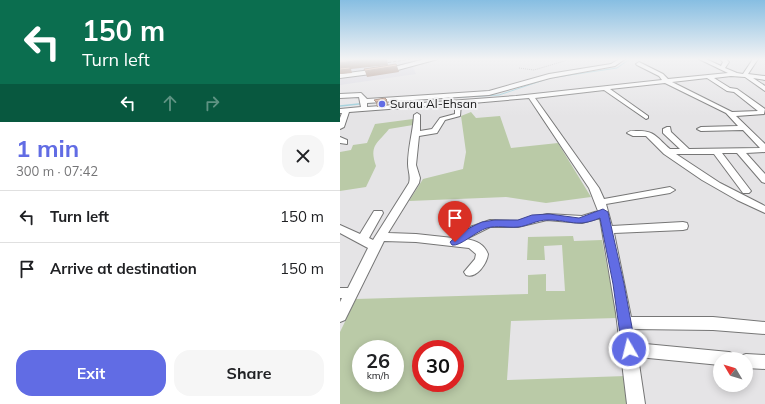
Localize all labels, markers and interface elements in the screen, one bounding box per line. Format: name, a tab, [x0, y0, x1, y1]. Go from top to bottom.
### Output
text: 150 m	[82, 13, 165, 48]
icon: left	[16, 16, 68, 68]
text: Turn left	[82, 48, 150, 71]
icon: left	[117, 92, 139, 114]
icon: ahead	[159, 92, 181, 114]
icon: right	[201, 92, 223, 114]
place label: Surau Al-Ehsan	[390, 96, 477, 111]
marker: Surau Al-Ehsan	[377, 99, 387, 109]
text: 1 min	[16, 133, 79, 163]
button: close	[282, 135, 324, 177]
text: 300 m · 07:42	[16, 163, 98, 179]
pin	[438, 201, 472, 242]
icon: left	[16, 206, 38, 228]
text: Turn left	[50, 207, 109, 226]
text: 150 m	[280, 207, 324, 226]
icon: arrive	[444, 207, 466, 229]
icon: arrive	[16, 258, 38, 280]
text: Arrive at destination	[50, 259, 197, 278]
text: 150 m	[280, 259, 324, 278]
position arrow	[608, 328, 650, 370]
speed limit sign: 30	[412, 340, 464, 392]
text: 26	[366, 348, 390, 373]
button: Exit	[16, 350, 166, 396]
button: Share	[174, 350, 324, 396]
north arrow	[713, 352, 753, 392]
map controls	[713, 352, 753, 392]
text: km/h	[367, 369, 389, 382]

